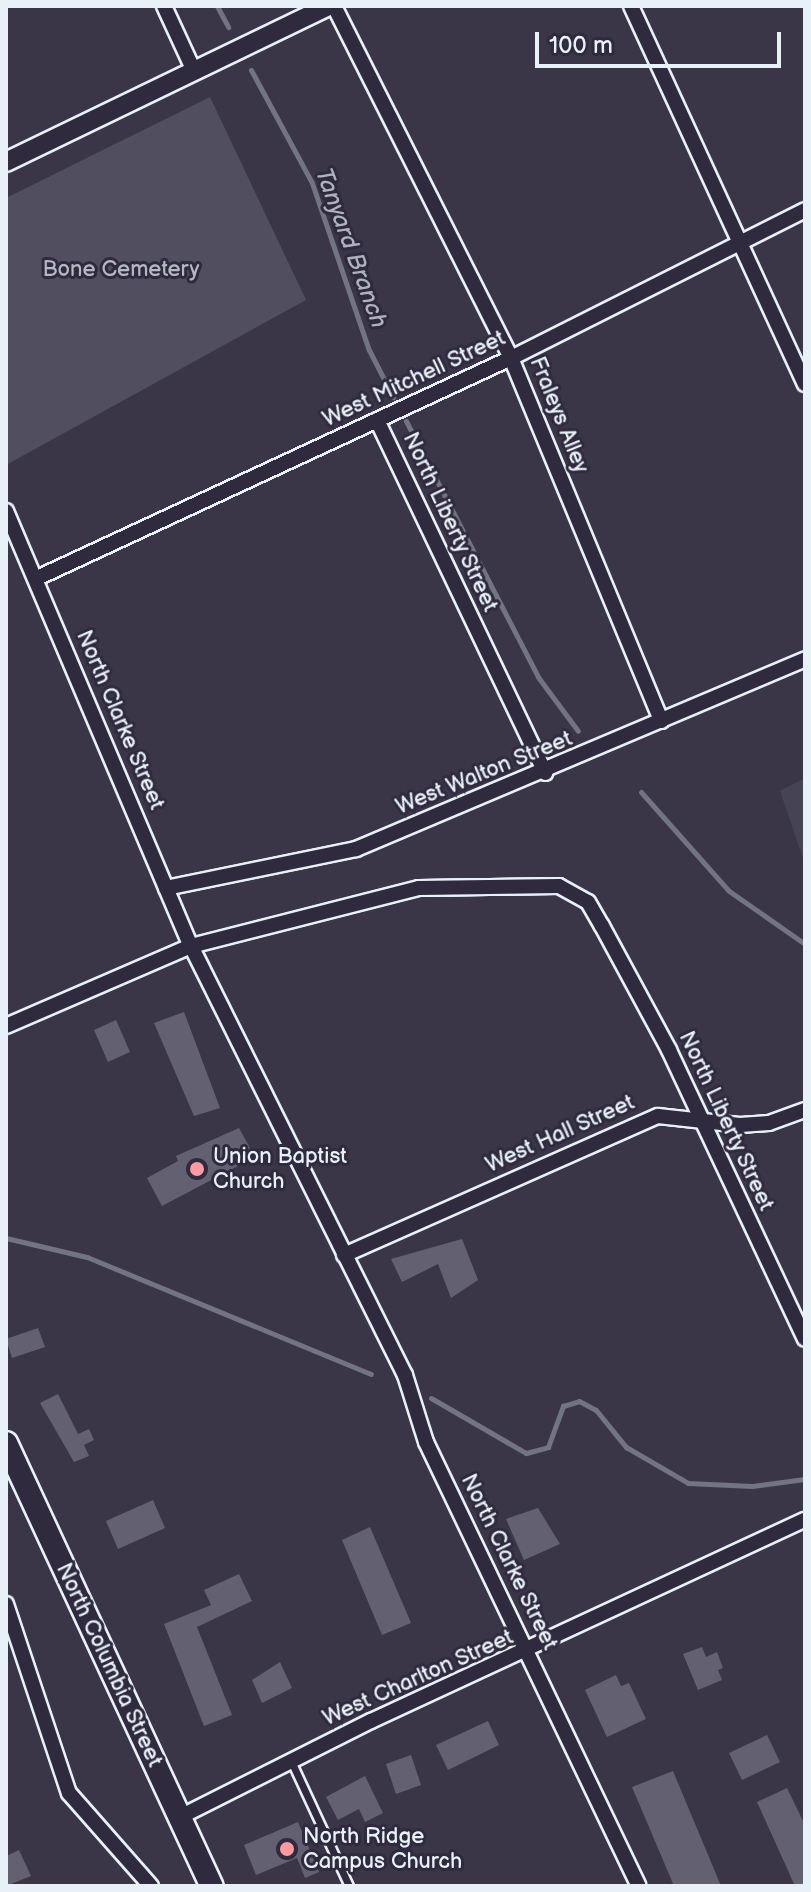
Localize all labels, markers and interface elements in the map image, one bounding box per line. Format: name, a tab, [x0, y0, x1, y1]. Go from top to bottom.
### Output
scale bar	[539, 16, 785, 66]
text: 100 m	[549, 31, 613, 60]
water label: Tanyard Branch	[309, 164, 393, 332]
park label: Bone Cemetery	[42, 257, 200, 283]
street label: West Mitchell Street	[318, 325, 510, 433]
street label: Fraleys Alley	[524, 353, 594, 477]
street label: North Liberty Street	[397, 427, 503, 617]
street label: North Clarke Street	[70, 626, 170, 814]
street label: West Walton Street	[391, 725, 577, 821]
street label: North Liberty Street	[673, 1026, 779, 1216]
street label: West Hall Street	[481, 1089, 639, 1179]
place label: Union Baptist Church	[213, 1143, 347, 1194]
marker: Union Baptist Church	[188, 1160, 206, 1178]
street label: North Clarke Street	[455, 1470, 563, 1654]
street label: North Columbia Street	[50, 1559, 168, 1771]
street label: West Charlton Street	[319, 1624, 517, 1732]
place label: North Ridge Campus Church	[303, 1823, 462, 1874]
marker: North Ridge Campus Church	[278, 1840, 296, 1858]

